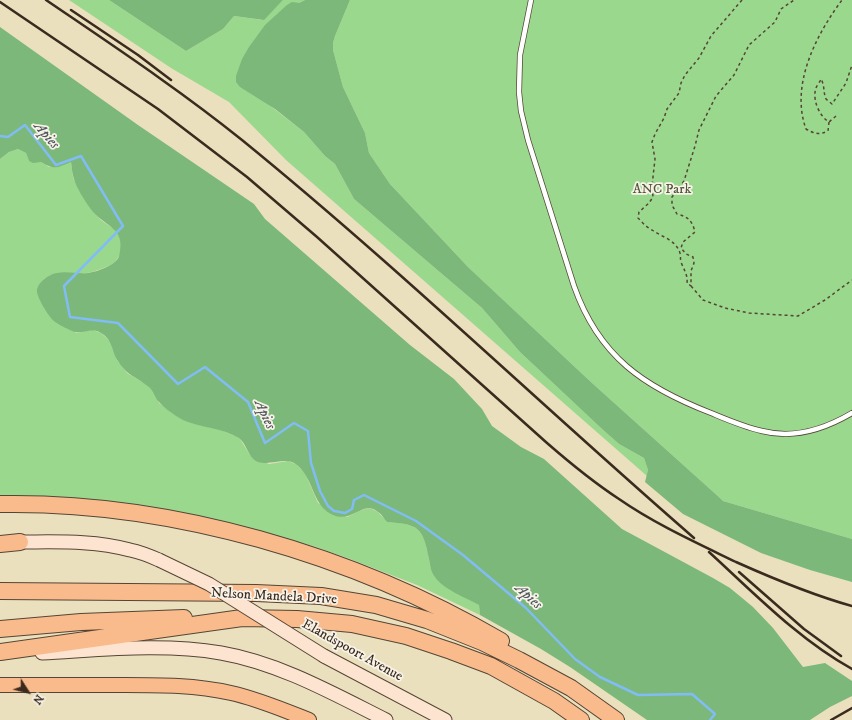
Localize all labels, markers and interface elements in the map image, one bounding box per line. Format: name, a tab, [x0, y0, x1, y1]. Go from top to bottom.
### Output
water label: Apies	[29, 119, 63, 153]
park label: ANC Park	[633, 182, 691, 198]
water label: Apies	[249, 397, 279, 433]
water label: Apies	[511, 580, 545, 614]
street label: Nelson Mandela Drive	[211, 585, 337, 609]
street label: Elandspoort Avenue	[299, 616, 405, 686]
north arrow	[8, 672, 48, 712]
text: N	[29, 691, 46, 707]

